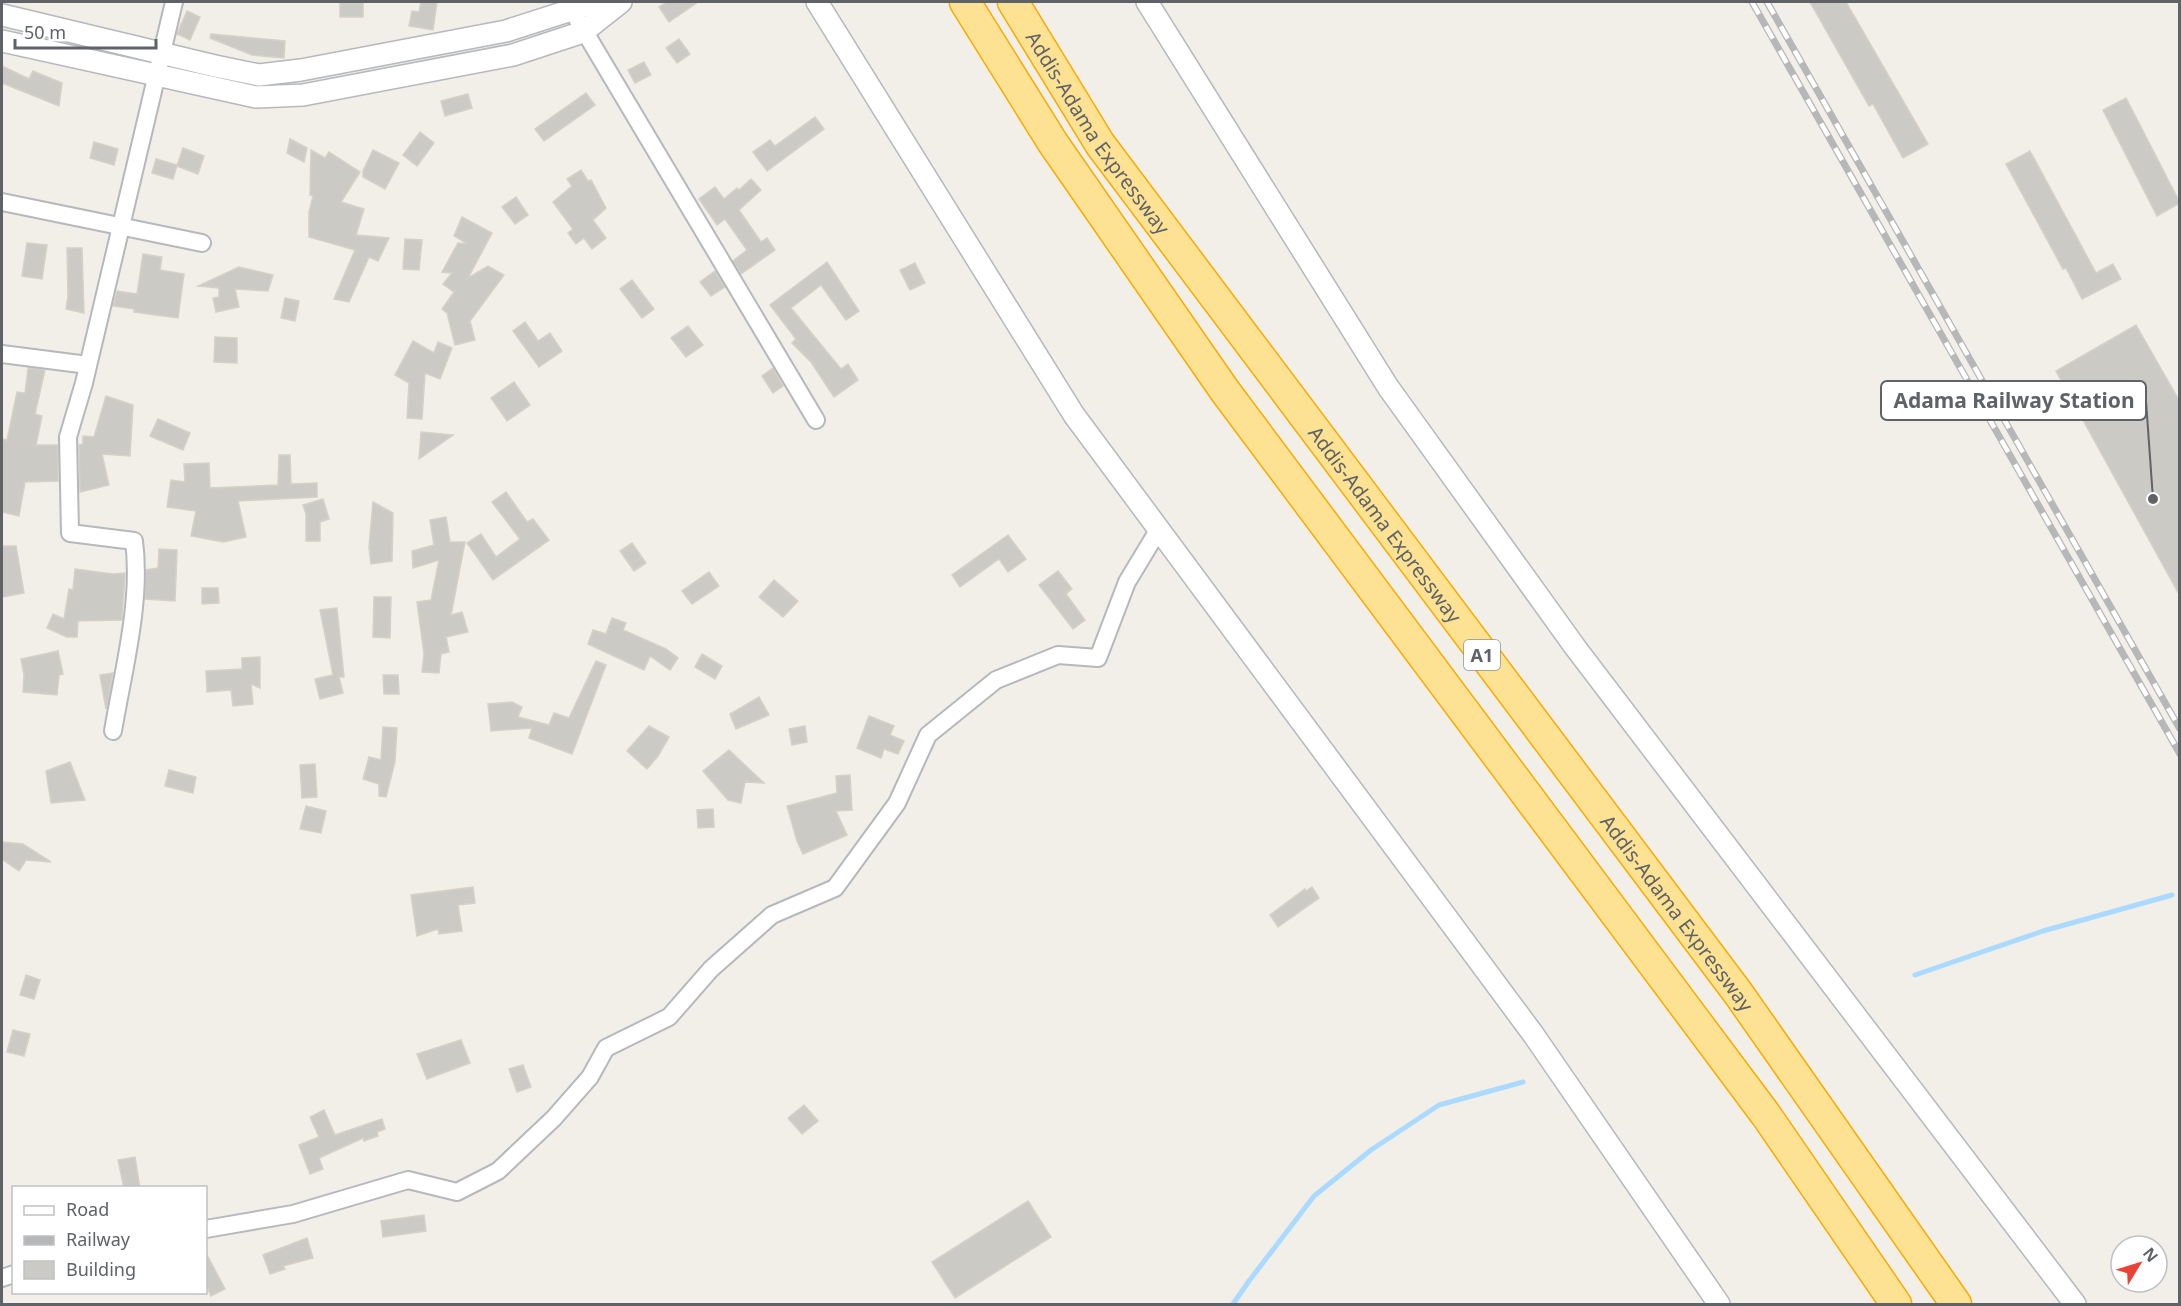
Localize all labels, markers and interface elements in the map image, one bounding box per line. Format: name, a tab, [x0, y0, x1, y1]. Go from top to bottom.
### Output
scale bar	[15, 12, 156, 50]
text: 50 m	[24, 20, 66, 44]
street label: Addis-Adama Expressway	[1020, 26, 1177, 240]
callout: Adama Railway Station	[1881, 381, 2146, 420]
text: Adama Railway Station	[1893, 386, 2135, 414]
street label: Addis-Adama Expressway	[1303, 420, 1469, 629]
road number: A1	[1464, 640, 1500, 670]
street label: Addis-Adama Expressway	[1595, 809, 1761, 1017]
legend	[12, 1186, 207, 1294]
text: Road	[66, 1197, 109, 1221]
text: Railway	[66, 1227, 131, 1251]
north arrow	[2109, 1234, 2169, 1294]
text: N	[2138, 1243, 2163, 1267]
text: Building	[66, 1257, 136, 1281]

